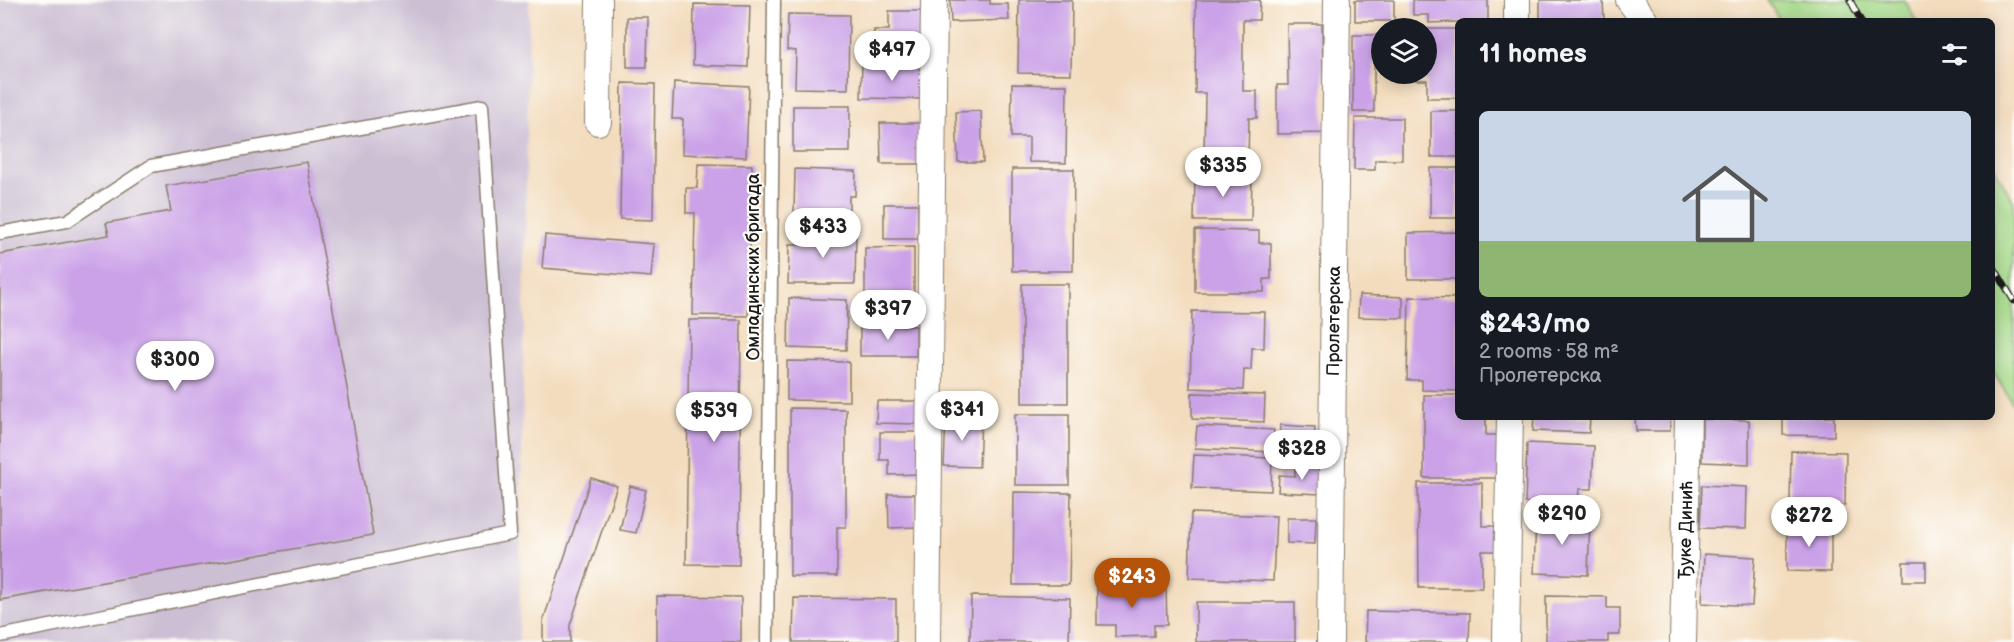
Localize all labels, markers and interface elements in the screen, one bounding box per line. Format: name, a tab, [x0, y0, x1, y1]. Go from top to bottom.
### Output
map controls	[1371, 18, 1437, 84]
button: layers	[1371, 18, 1437, 84]
pin: $497	[856, 31, 928, 82]
text: $497	[868, 38, 916, 62]
icon: filters	[1938, 38, 1971, 71]
text: 11 homes	[1479, 39, 1587, 70]
pin: $335	[1187, 147, 1259, 198]
icon: home	[1671, 150, 1779, 258]
text: $335	[1199, 154, 1247, 178]
street label: Омладинских бригада	[743, 173, 764, 361]
pin: $433	[787, 208, 859, 259]
text: $433	[799, 215, 847, 239]
street label: Пролетерска	[1323, 265, 1345, 376]
pin: $397	[852, 290, 924, 341]
text: $397	[864, 297, 912, 321]
text: $243/mo	[1479, 309, 1590, 340]
text: 2 rooms · 58 m²	[1479, 340, 1619, 364]
pin: $300	[139, 341, 211, 392]
text: $300	[150, 348, 200, 372]
text: Пролетерска	[1479, 364, 1602, 388]
pin: $341	[926, 391, 998, 442]
pin: $539	[678, 392, 750, 443]
text: $341	[940, 398, 984, 422]
text: $539	[690, 399, 738, 423]
pin: $328	[1266, 430, 1338, 481]
text: $328	[1278, 437, 1326, 461]
street label: Ђуке Динић	[1674, 481, 1698, 579]
pin: $290	[1526, 495, 1598, 546]
pin: $272	[1773, 497, 1845, 548]
text: $290	[1537, 502, 1587, 526]
text: $272	[1785, 504, 1833, 528]
pin: $243	[1096, 558, 1168, 609]
text: $243	[1108, 565, 1156, 589]

